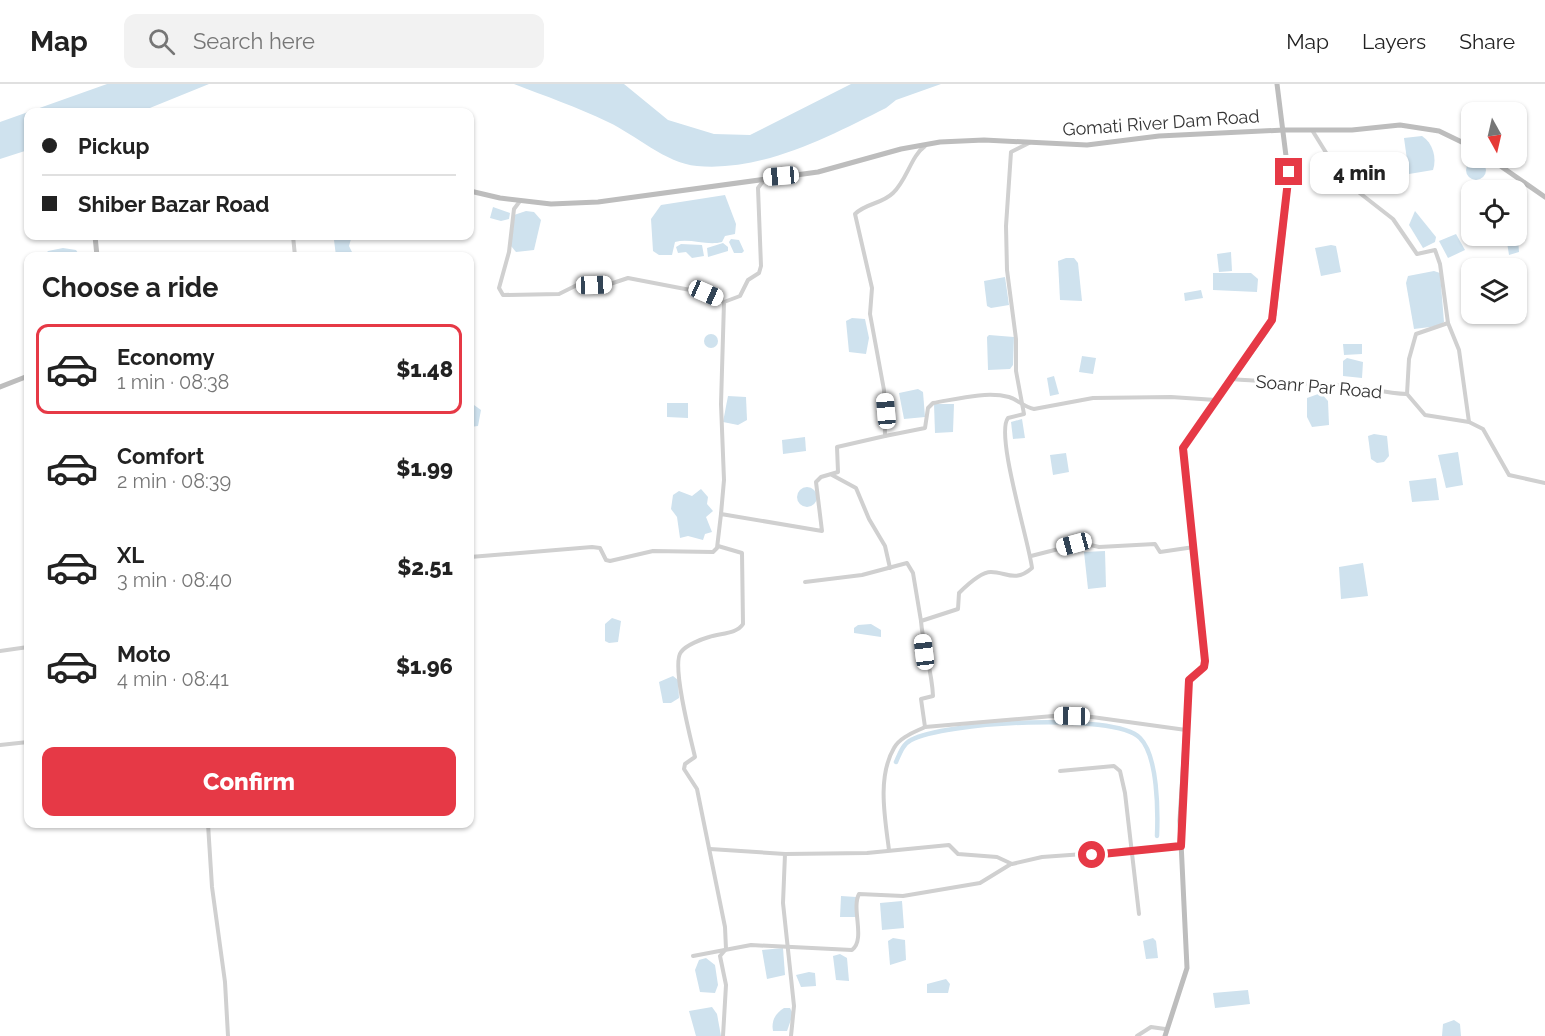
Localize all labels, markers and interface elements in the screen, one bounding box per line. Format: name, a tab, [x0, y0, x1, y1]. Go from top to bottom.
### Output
search box	[124, 14, 544, 68]
text: Map	[30, 25, 88, 58]
icon: search	[145, 25, 178, 58]
text: Search here	[193, 28, 315, 54]
text: Map	[1286, 29, 1329, 54]
text: Layers	[1362, 29, 1426, 54]
text: Share	[1459, 29, 1515, 54]
north arrow	[1461, 102, 1527, 168]
map controls	[1461, 102, 1527, 324]
street label: Gomati River Dam Road	[1062, 105, 1260, 140]
text: Pickup	[78, 133, 150, 159]
callout: 4 min	[1310, 151, 1409, 193]
route end	[1275, 158, 1302, 185]
text: 4 min	[1333, 161, 1386, 185]
car	[762, 165, 800, 187]
button: locate	[1461, 180, 1527, 246]
text: Shiber Bazar Road	[78, 191, 270, 217]
button: layers	[1461, 258, 1527, 324]
text: Choose a ride	[42, 272, 218, 303]
car	[576, 275, 612, 295]
car	[686, 277, 726, 309]
icon: car	[45, 342, 99, 396]
text: Economy	[117, 344, 215, 370]
text: $1.48	[396, 356, 453, 382]
text: 1 min · 08:38	[117, 370, 229, 394]
street label: Soanr Par Road	[1255, 371, 1383, 402]
car	[875, 392, 897, 430]
icon: car	[45, 441, 99, 495]
text: Comfort	[117, 443, 204, 469]
text: $1.99	[396, 455, 453, 481]
text: 2 min · 08:39	[117, 469, 231, 493]
car	[1054, 531, 1094, 557]
icon: car	[45, 540, 99, 594]
text: XL	[117, 542, 144, 568]
text: $2.51	[397, 554, 453, 580]
text: 3 min · 08:40	[117, 568, 232, 592]
car	[913, 633, 935, 671]
icon: car	[45, 639, 99, 693]
text: Moto	[117, 641, 171, 667]
text: $1.96	[396, 653, 453, 679]
text: 4 min · 08:41	[117, 667, 229, 691]
car	[1054, 707, 1090, 725]
button: Confirm	[42, 747, 456, 816]
route start	[1078, 841, 1105, 868]

